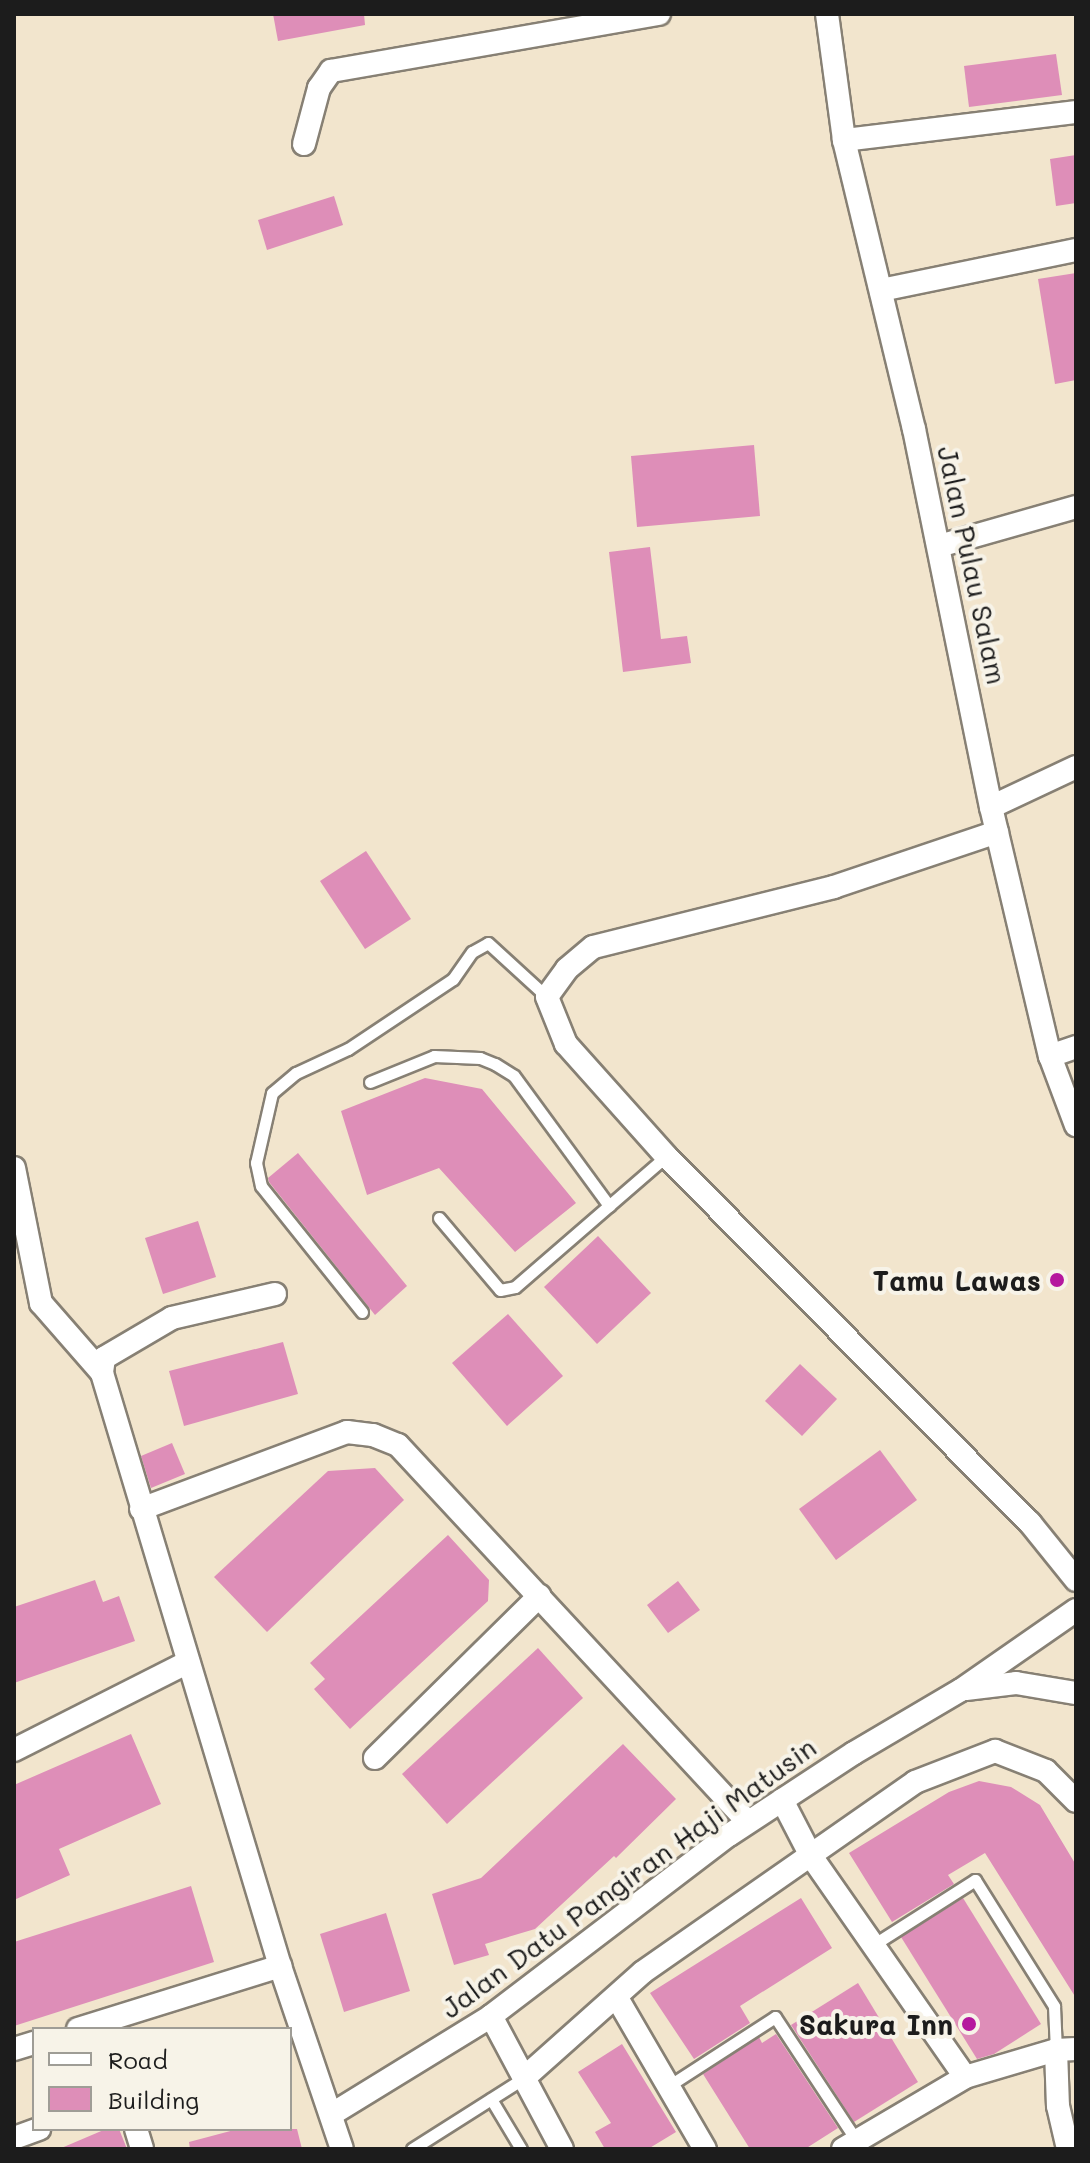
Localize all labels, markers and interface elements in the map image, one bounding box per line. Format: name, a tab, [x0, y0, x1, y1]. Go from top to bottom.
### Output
street label: Jalan Pulau Salam	[931, 443, 1015, 687]
place label: Tamu Lawas	[873, 1263, 1041, 1297]
marker: Tamu Lawas	[1048, 1271, 1066, 1289]
street label: Jalan Datu Pangiran Haji Matusin	[434, 1730, 822, 2024]
place label: Sakura Inn	[799, 2007, 953, 2041]
marker: Sakura Inn	[960, 2015, 978, 2033]
legend	[32, 2027, 292, 2131]
text: Road	[108, 2044, 168, 2075]
text: Building	[108, 2084, 199, 2115]

